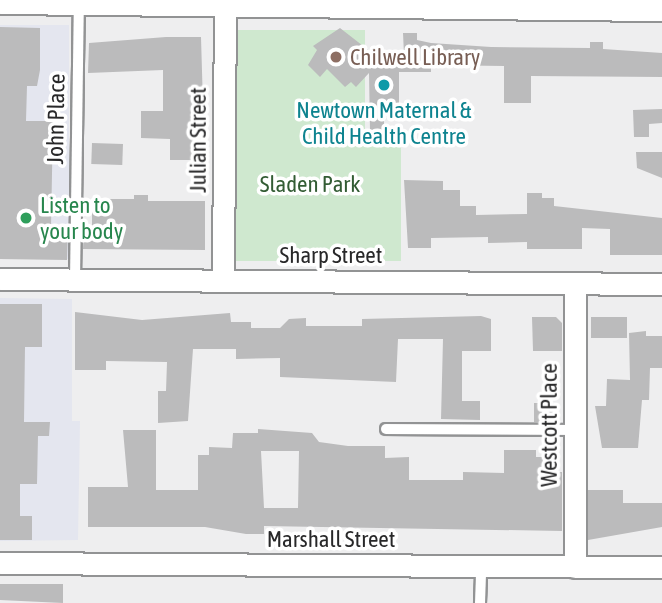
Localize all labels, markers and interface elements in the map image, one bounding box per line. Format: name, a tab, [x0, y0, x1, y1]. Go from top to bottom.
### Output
place label: Chilwell Library	[350, 43, 480, 71]
marker: Chilwell Library	[328, 49, 344, 65]
street label: John Place	[41, 73, 71, 165]
marker: Newtown Maternal & Child Health Centre	[376, 77, 392, 93]
street label: Julian Street	[184, 87, 212, 193]
place label: Newtown Maternal & Child Health Centre	[296, 96, 472, 150]
park label: Sladen Park	[260, 170, 360, 198]
place label: Listen to your body	[40, 191, 123, 245]
marker: Listen to your body	[18, 210, 34, 226]
street label: Sharp Street	[280, 241, 382, 269]
street label: Westcott Place	[535, 363, 563, 487]
street label: Marshall Street	[267, 525, 395, 553]

